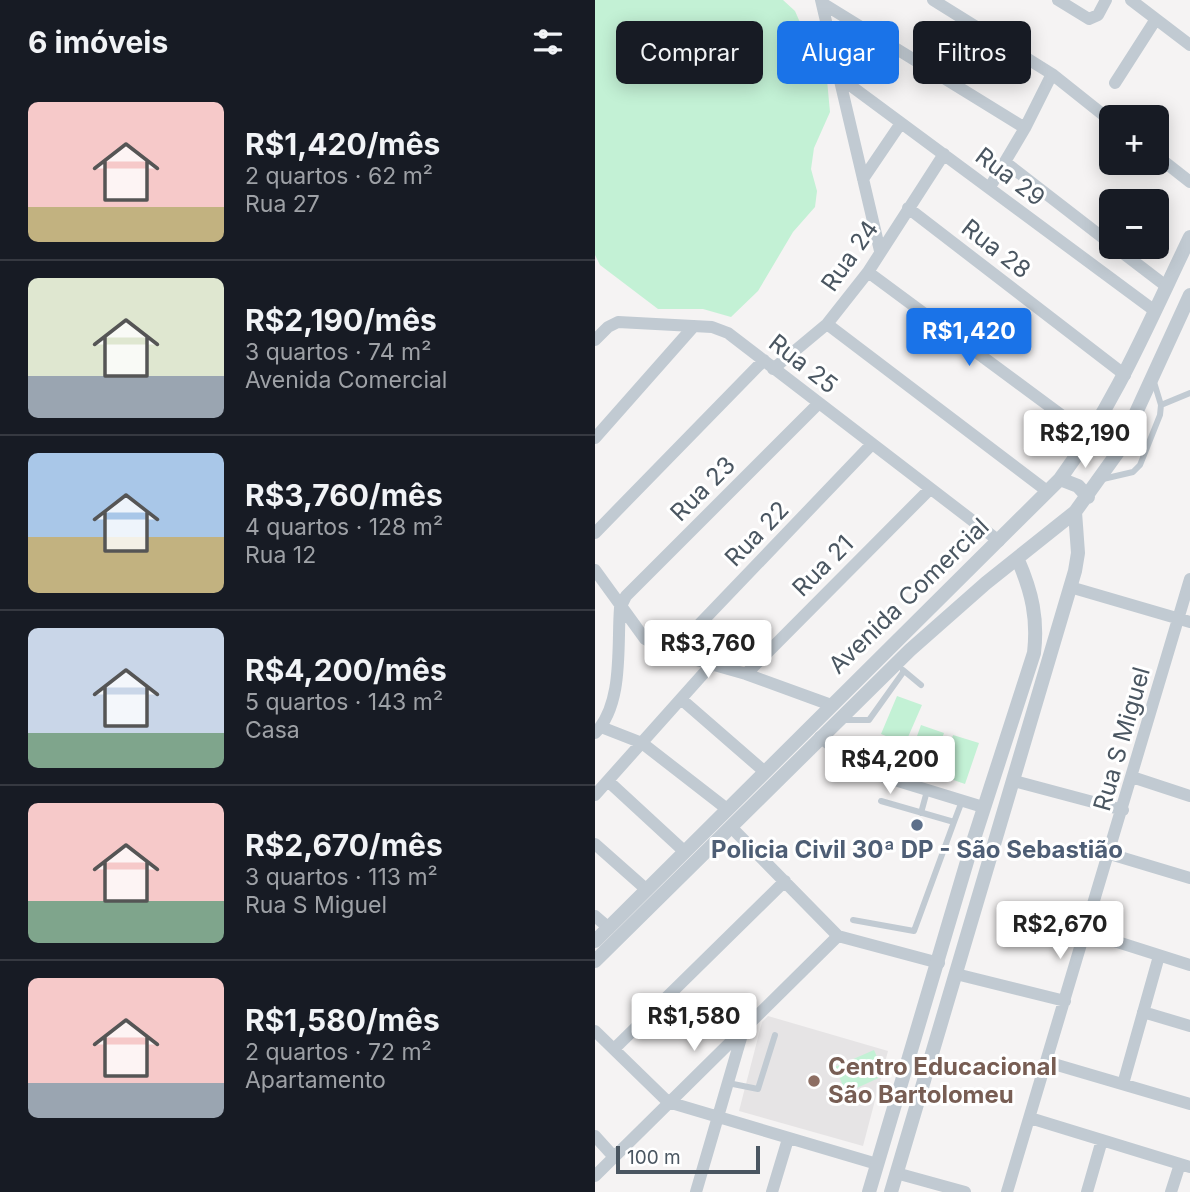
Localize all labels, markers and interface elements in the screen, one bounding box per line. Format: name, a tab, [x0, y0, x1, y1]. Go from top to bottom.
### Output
chip: Comprar	[616, 21, 763, 84]
chip: Alugar	[777, 21, 899, 84]
chip: Filtros	[913, 21, 1031, 84]
icon: filters	[529, 23, 567, 61]
text: 6 imóveis	[28, 24, 168, 60]
map controls	[1099, 105, 1169, 259]
button: +	[1099, 105, 1169, 175]
text: R$1,420/mês	[245, 126, 440, 162]
icon: home	[84, 130, 168, 214]
street label: Rua 29	[970, 141, 1051, 212]
text: 2 quartos · 62 m²	[245, 162, 433, 190]
button: −	[1099, 189, 1169, 259]
text: Rua 27	[245, 190, 320, 218]
street label: Rua 28	[956, 213, 1037, 284]
street label: Rua 24	[815, 215, 884, 297]
text: R$2,190/mês	[245, 302, 437, 338]
icon: home	[84, 306, 168, 390]
pin: R$1,420	[904, 308, 1034, 368]
text: R$1,420	[922, 317, 1016, 345]
street label: Rua 25	[763, 328, 843, 399]
text: 3 quartos · 74 m²	[245, 338, 431, 366]
text: Avenida Comercial	[245, 366, 447, 394]
pin: R$2,190	[1020, 410, 1150, 470]
text: R$2,190	[1040, 419, 1130, 447]
street label: Rua 23	[664, 450, 741, 527]
text: R$3,760/mês	[245, 477, 443, 513]
icon: home	[84, 481, 168, 565]
street label: Rua 22	[719, 495, 795, 572]
street label: Avenida Comercial	[823, 512, 995, 679]
text: 4 quartos · 128 m²	[245, 513, 443, 541]
street label: Rua 21	[786, 529, 859, 602]
text: Rua 12	[245, 541, 316, 569]
pin: R$3,760	[643, 620, 773, 680]
text: R$3,760	[660, 629, 756, 657]
text: R$4,200/mês	[245, 652, 447, 688]
icon: home	[84, 656, 168, 740]
street label: Rua S Miguel	[1087, 664, 1156, 814]
text: 5 quartos · 143 m²	[245, 688, 443, 716]
text: Casa	[245, 716, 300, 744]
pin: R$4,200	[825, 736, 955, 796]
text: R$4,200	[841, 745, 939, 773]
marker: Policia Civil 30ª DP - São Sebastião	[909, 817, 925, 833]
text: R$2,670/mês	[245, 827, 443, 863]
icon: home	[84, 831, 168, 915]
place label: Policia Civil 30ª DP - São Sebastião	[711, 835, 1123, 864]
text: 3 quartos · 113 m²	[245, 863, 438, 891]
text: Rua S Miguel	[245, 891, 387, 919]
pin: R$2,670	[995, 902, 1125, 961]
text: R$2,670	[1012, 910, 1108, 938]
pin: R$1,580	[629, 993, 759, 1053]
text: R$1,580/mês	[245, 1002, 440, 1038]
text: R$1,580	[648, 1002, 740, 1030]
icon: home	[84, 1006, 168, 1090]
text: 2 quartos · 72 m²	[245, 1038, 432, 1066]
place label: Centro Educacional São Bartolomeu	[828, 1052, 1057, 1109]
text: Apartamento	[245, 1066, 386, 1094]
marker: Centro Educacional São Bartolomeu	[806, 1073, 822, 1089]
scale bar	[616, 1143, 759, 1175]
text: 100 m	[627, 1146, 681, 1169]

